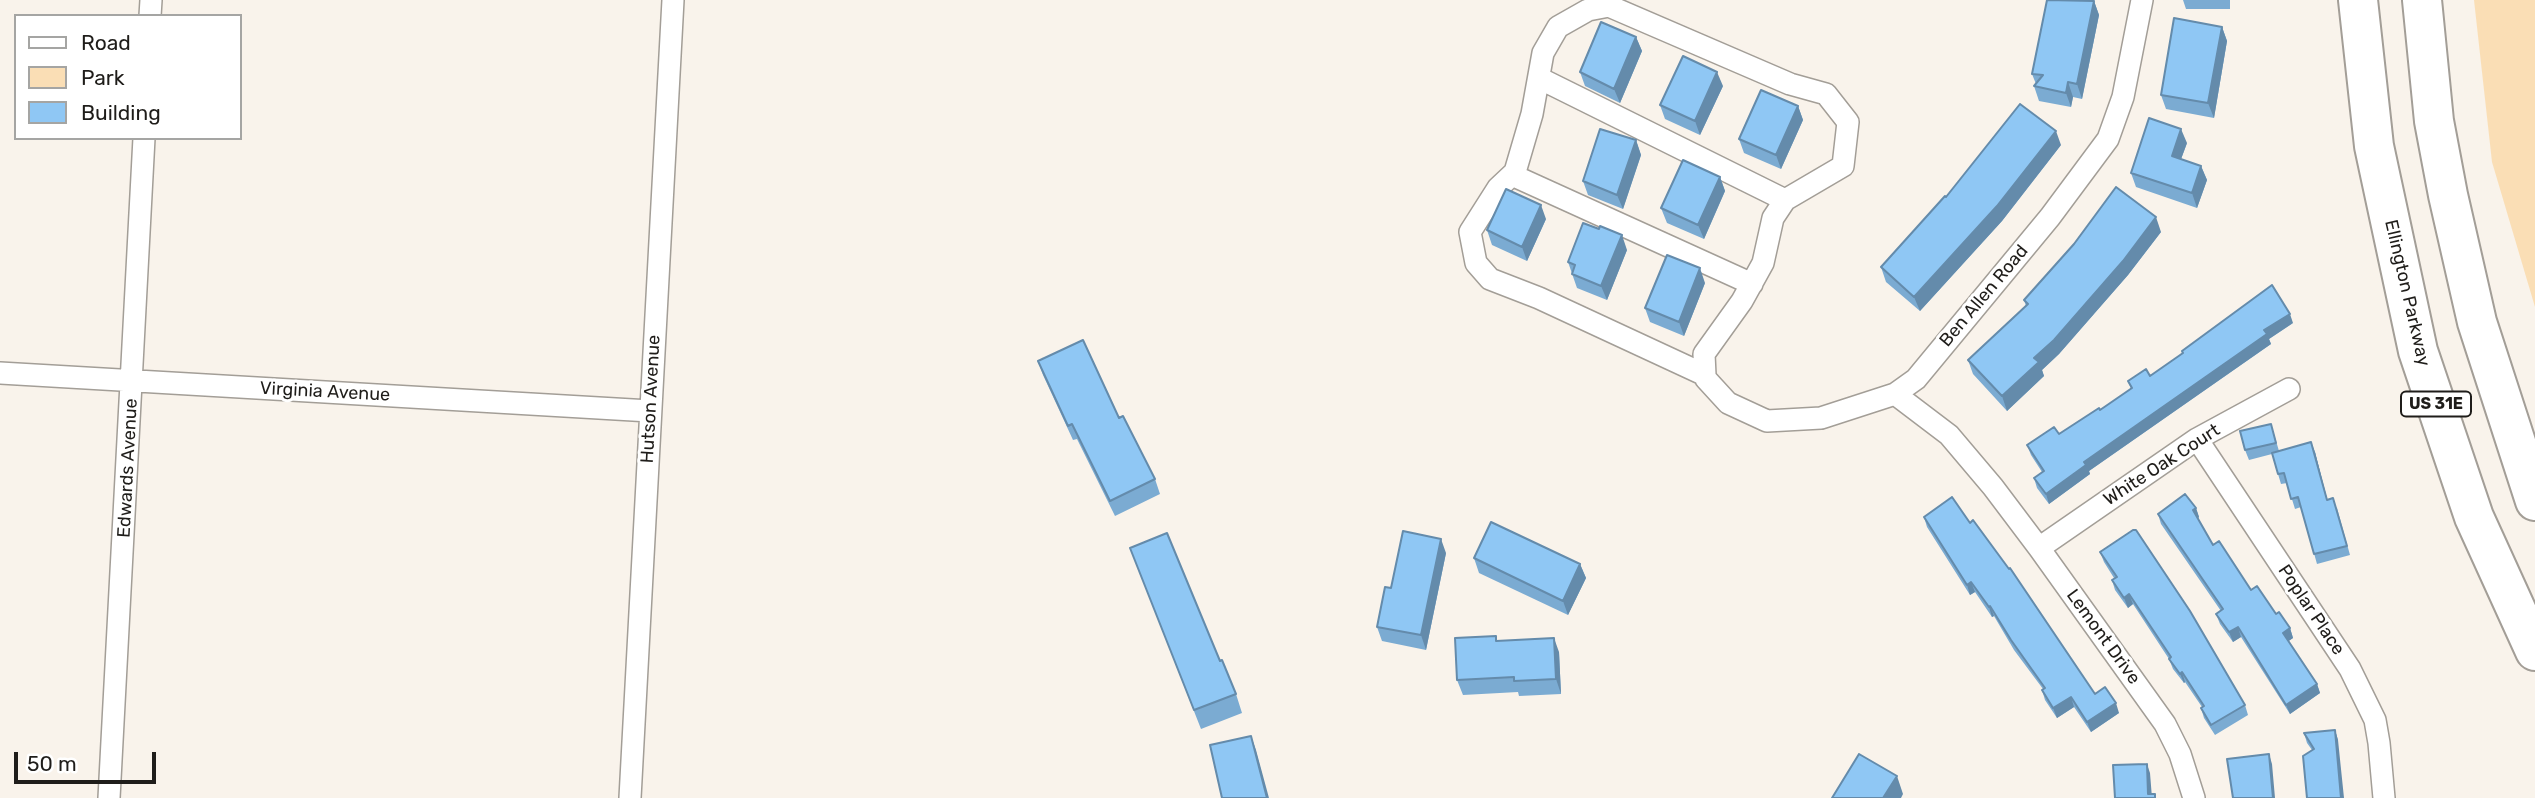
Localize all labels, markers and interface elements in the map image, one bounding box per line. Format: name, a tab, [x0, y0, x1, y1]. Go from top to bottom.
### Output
legend	[14, 14, 242, 140]
text: Road	[81, 30, 131, 55]
text: Park	[81, 65, 125, 90]
text: Building	[81, 100, 161, 125]
street label: Ellington Parkway	[2380, 218, 2434, 368]
street label: Ben Allen Road	[1935, 241, 2033, 351]
street label: Hutson Avenue	[637, 334, 665, 464]
street label: Virginia Avenue	[259, 378, 391, 406]
road number: US 31E	[2401, 392, 2471, 416]
street label: Edwards Avenue	[114, 398, 142, 538]
street label: White Oak Court	[2100, 419, 2224, 511]
street label: Poplar Place	[2273, 561, 2349, 659]
street label: Lemont Drive	[2061, 585, 2145, 689]
scale bar	[18, 738, 159, 782]
text: 50 m	[27, 751, 77, 776]

